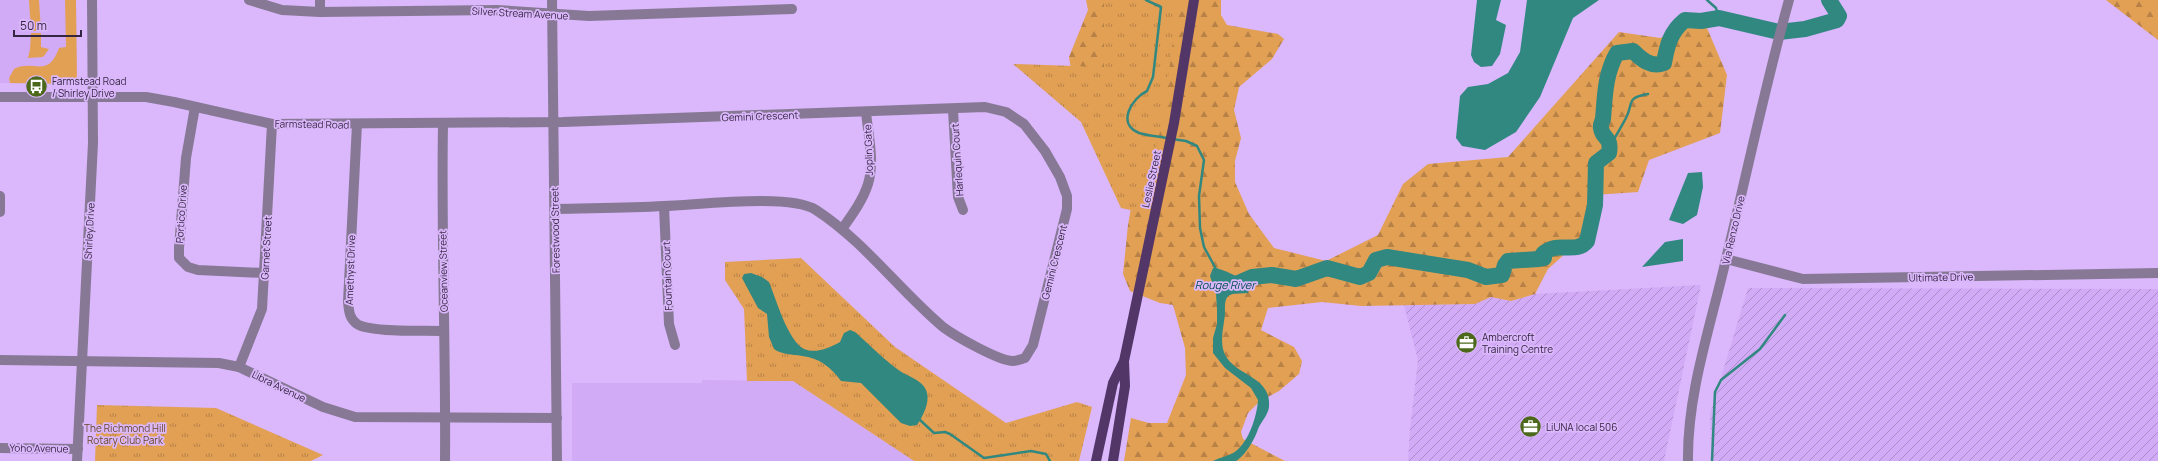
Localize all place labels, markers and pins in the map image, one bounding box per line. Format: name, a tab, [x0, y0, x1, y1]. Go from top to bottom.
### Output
bus stop icon: Farmstead Road / Shirley Drive	[23, 74, 49, 100]
place label: Farmstead Road / Shirley Drive	[52, 74, 127, 100]
office icon: Ambercroft Training Centre	[1454, 330, 1480, 356]
place label: Ambercroft Training Centre	[1482, 330, 1553, 356]
office icon: LiUNA local 506	[1517, 414, 1543, 440]
place label: LiUNA local 506	[1546, 420, 1617, 434]

